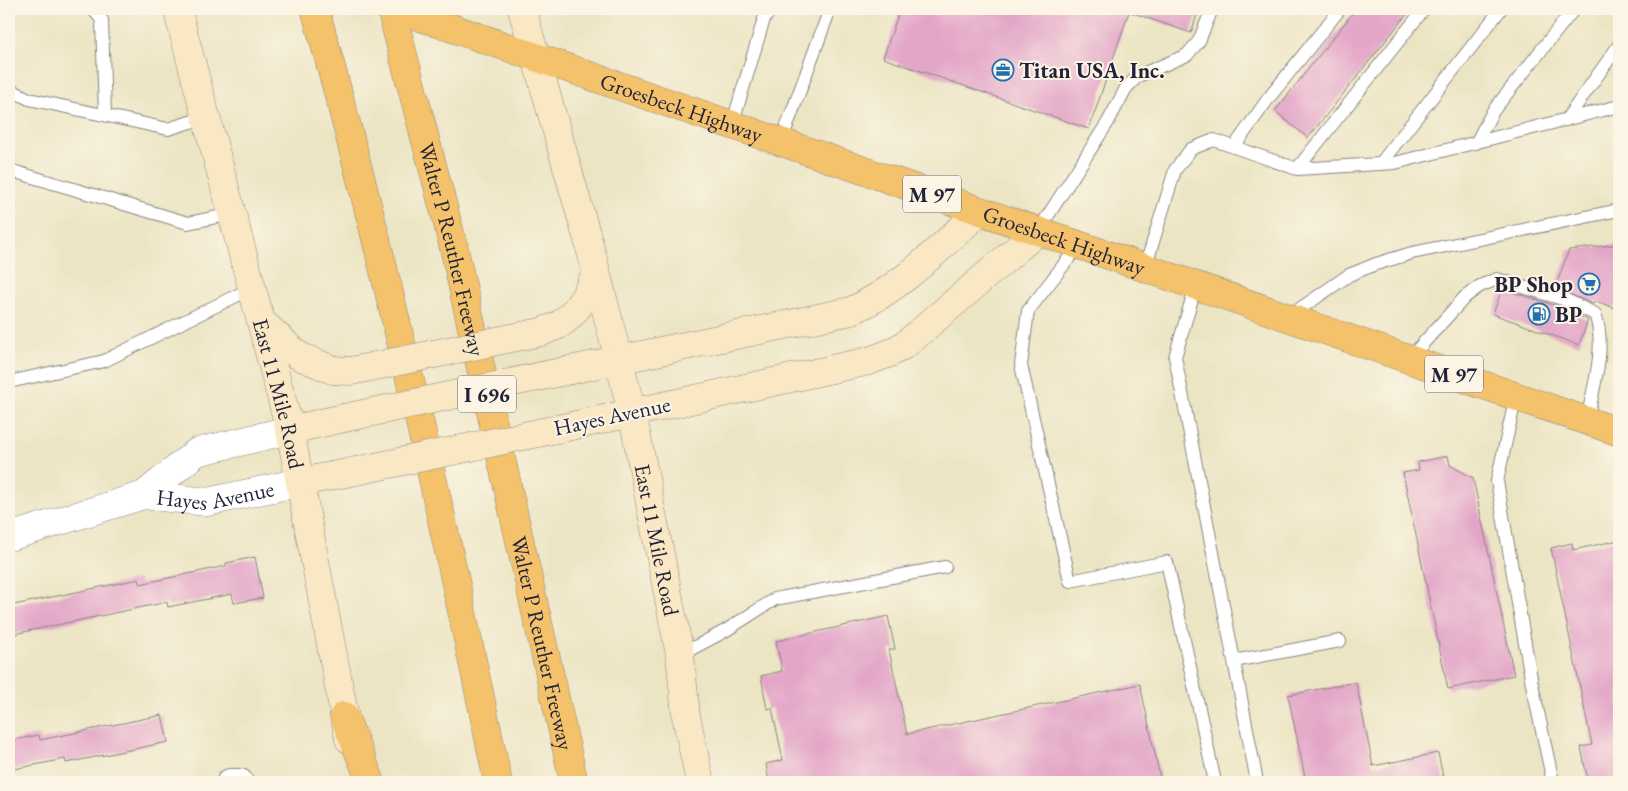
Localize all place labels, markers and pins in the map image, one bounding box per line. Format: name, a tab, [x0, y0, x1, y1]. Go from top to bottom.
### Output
place label: Titan USA, Inc.	[1019, 56, 1165, 85]
office icon: Titan USA, Inc.	[991, 58, 1015, 82]
place label: BP Shop	[1494, 270, 1573, 299]
supermarket icon: BP Shop	[1577, 272, 1601, 296]
place label: BP	[1555, 300, 1582, 329]
fuel station icon: BP	[1527, 302, 1551, 326]

